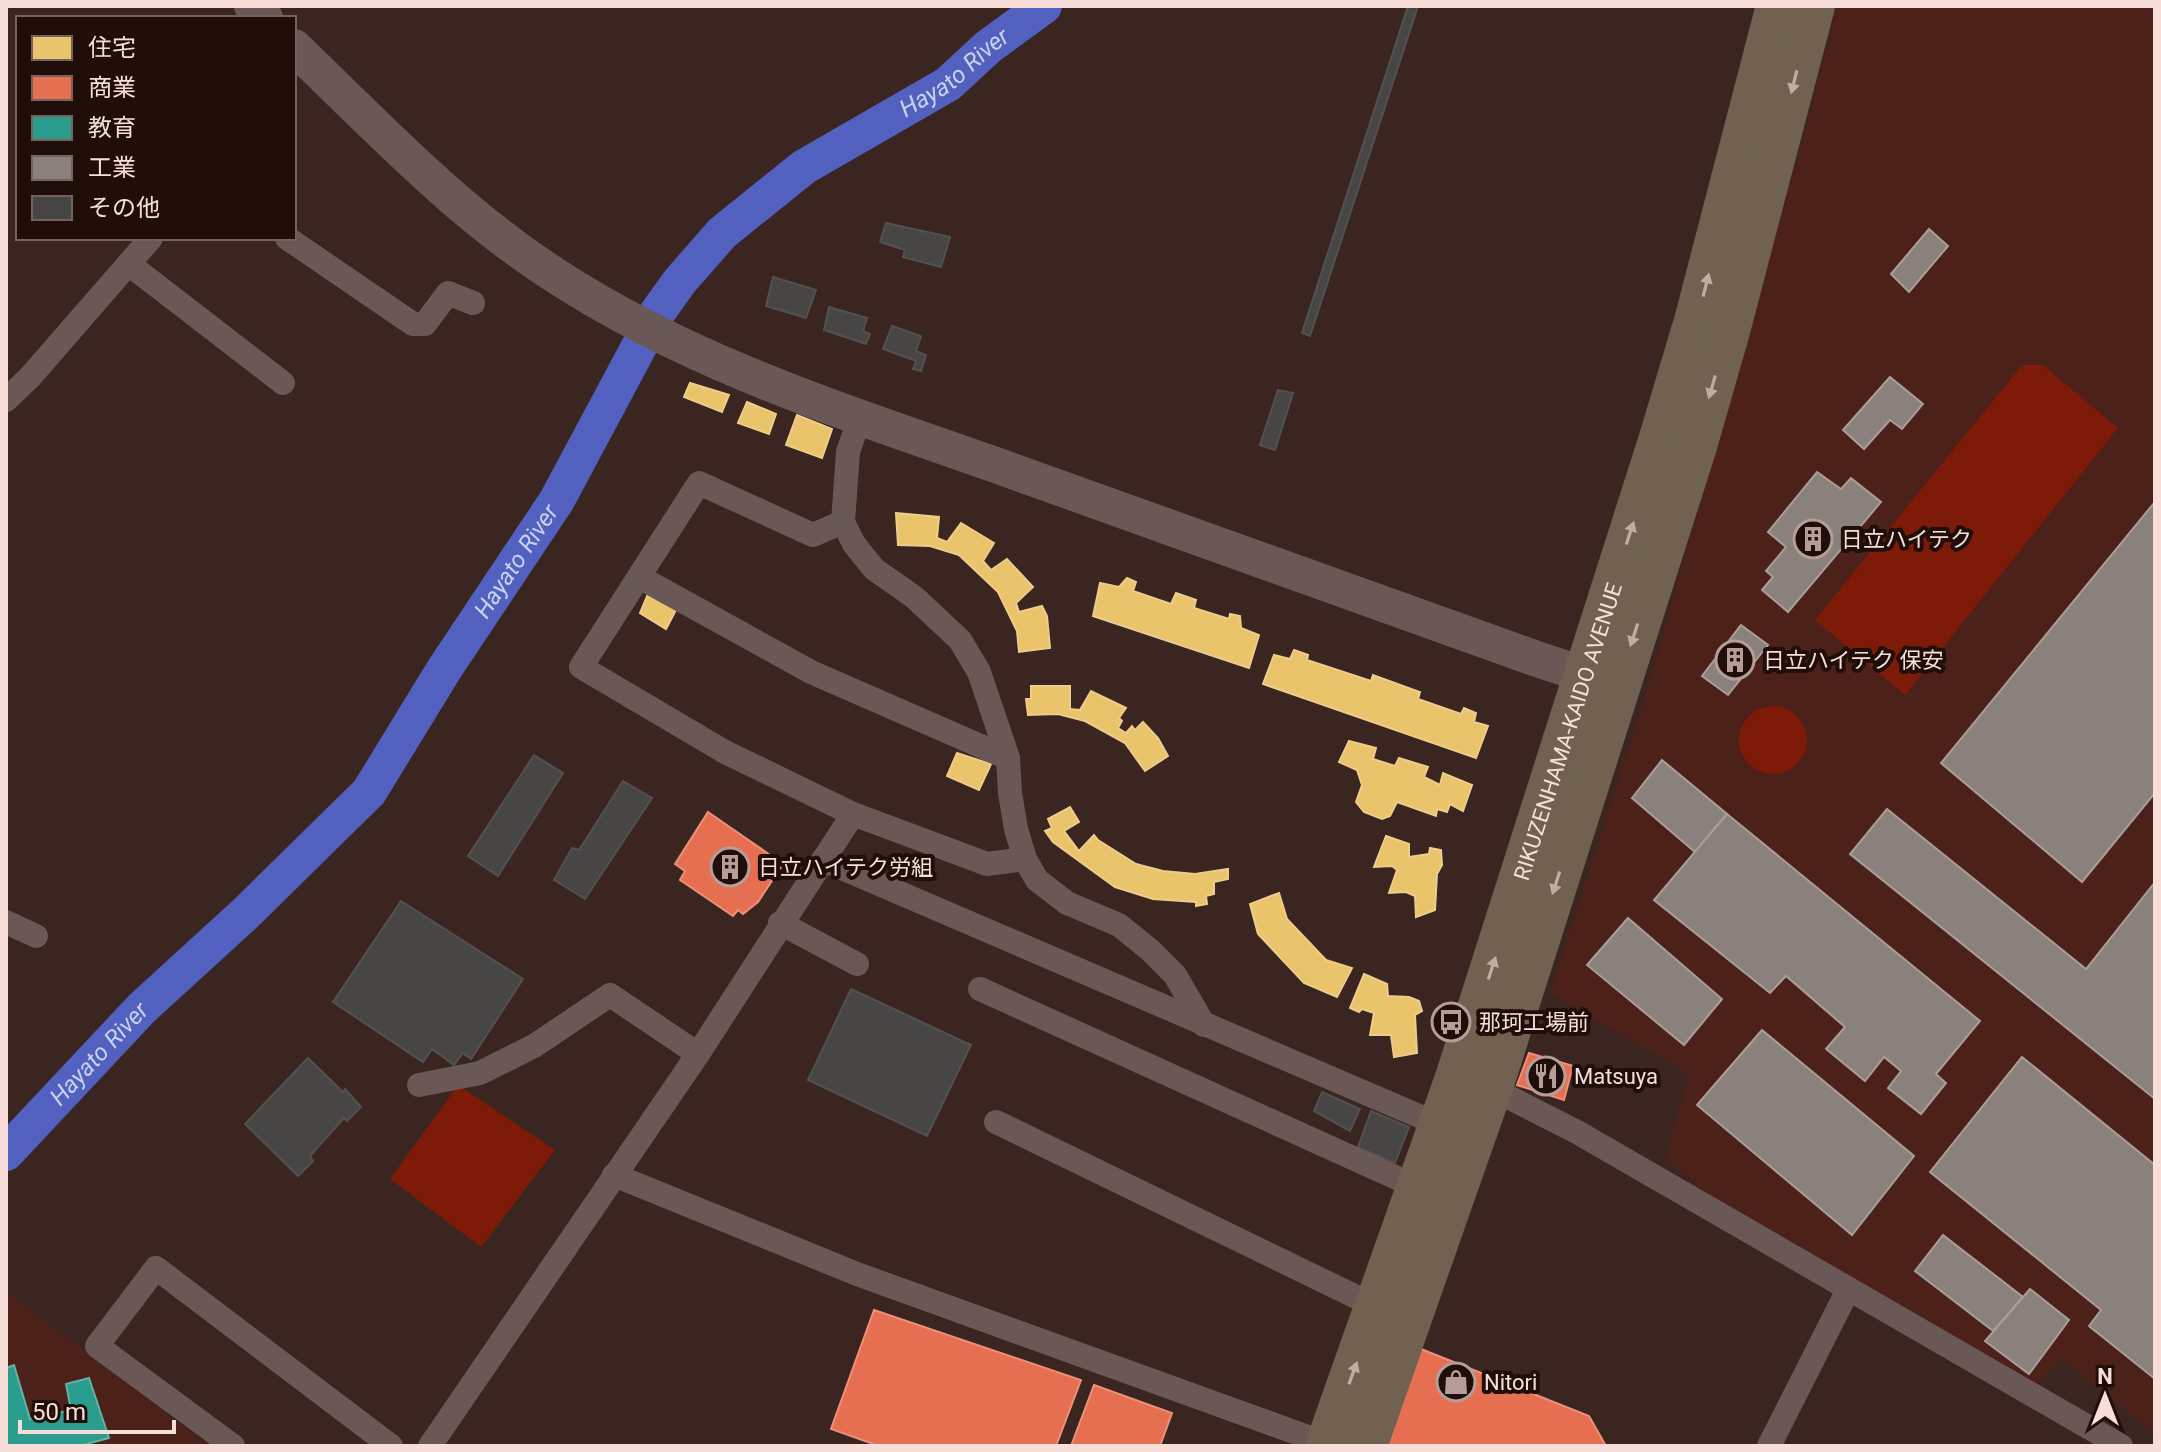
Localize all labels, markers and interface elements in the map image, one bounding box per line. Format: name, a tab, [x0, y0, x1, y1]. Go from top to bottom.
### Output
legend	[16, 16, 296, 240]
water label: Hayato River	[895, 22, 1015, 123]
text: 住宅	[88, 34, 136, 62]
one-way arrow	[1787, 69, 1799, 94]
text: 商業	[88, 74, 136, 102]
text: 教育	[88, 114, 136, 142]
text: 工業	[88, 154, 136, 182]
text: その他	[88, 194, 160, 222]
one-way arrow	[1700, 272, 1712, 297]
one-way arrow	[1705, 375, 1718, 399]
water label: Hayato River	[468, 498, 565, 623]
building icon: 日立ハイテク	[1792, 518, 1834, 560]
one-way arrow	[1624, 521, 1637, 545]
place label: 日立ハイテク	[1841, 527, 1972, 552]
street label: RIKUZENHAMA-KAIDO AVENUE	[1508, 580, 1627, 883]
one-way arrow	[1627, 623, 1639, 647]
building icon: 日立ハイテク 保安	[1714, 639, 1756, 681]
place label: 日立ハイテク 保安	[1763, 648, 1944, 673]
building icon: 日立ハイテク労組	[709, 846, 751, 888]
place label: 日立ハイテク労組	[758, 855, 933, 880]
one-way arrow	[1549, 871, 1562, 895]
one-way arrow	[1486, 955, 1499, 979]
water label: Hayato River	[44, 996, 155, 1111]
bus stop icon: 那珂工場前	[1430, 1001, 1472, 1043]
place label: 那珂工場前	[1479, 1010, 1589, 1035]
restaurant icon: Matsuya	[1525, 1055, 1567, 1097]
place label: Matsuya	[1574, 1064, 1658, 1089]
north arrow	[2065, 1356, 2145, 1436]
one-way arrow	[1348, 1361, 1360, 1385]
shop icon: Nitori	[1435, 1361, 1477, 1403]
text: N	[2097, 1364, 2113, 1389]
place label: Nitori	[1484, 1370, 1537, 1395]
scale bar	[20, 1384, 174, 1434]
text: 50 m	[32, 1398, 86, 1426]

